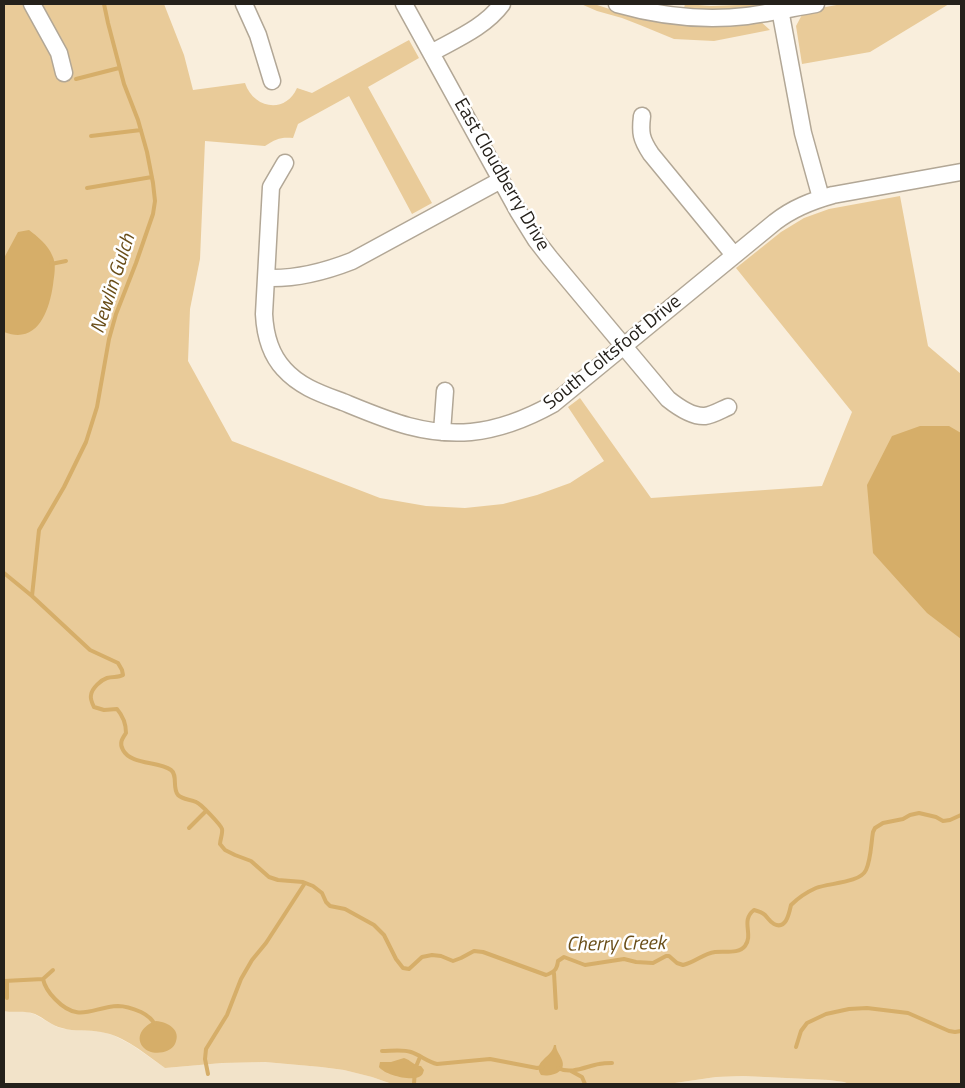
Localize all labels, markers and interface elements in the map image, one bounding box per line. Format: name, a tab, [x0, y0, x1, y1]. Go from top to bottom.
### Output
street label: East Cloudberry Drive	[448, 95, 554, 255]
water label: Newlin Gulch	[87, 231, 141, 337]
street label: South Coltsfoot Drive	[540, 291, 686, 415]
water label: Cherry Creek	[566, 932, 666, 958]

